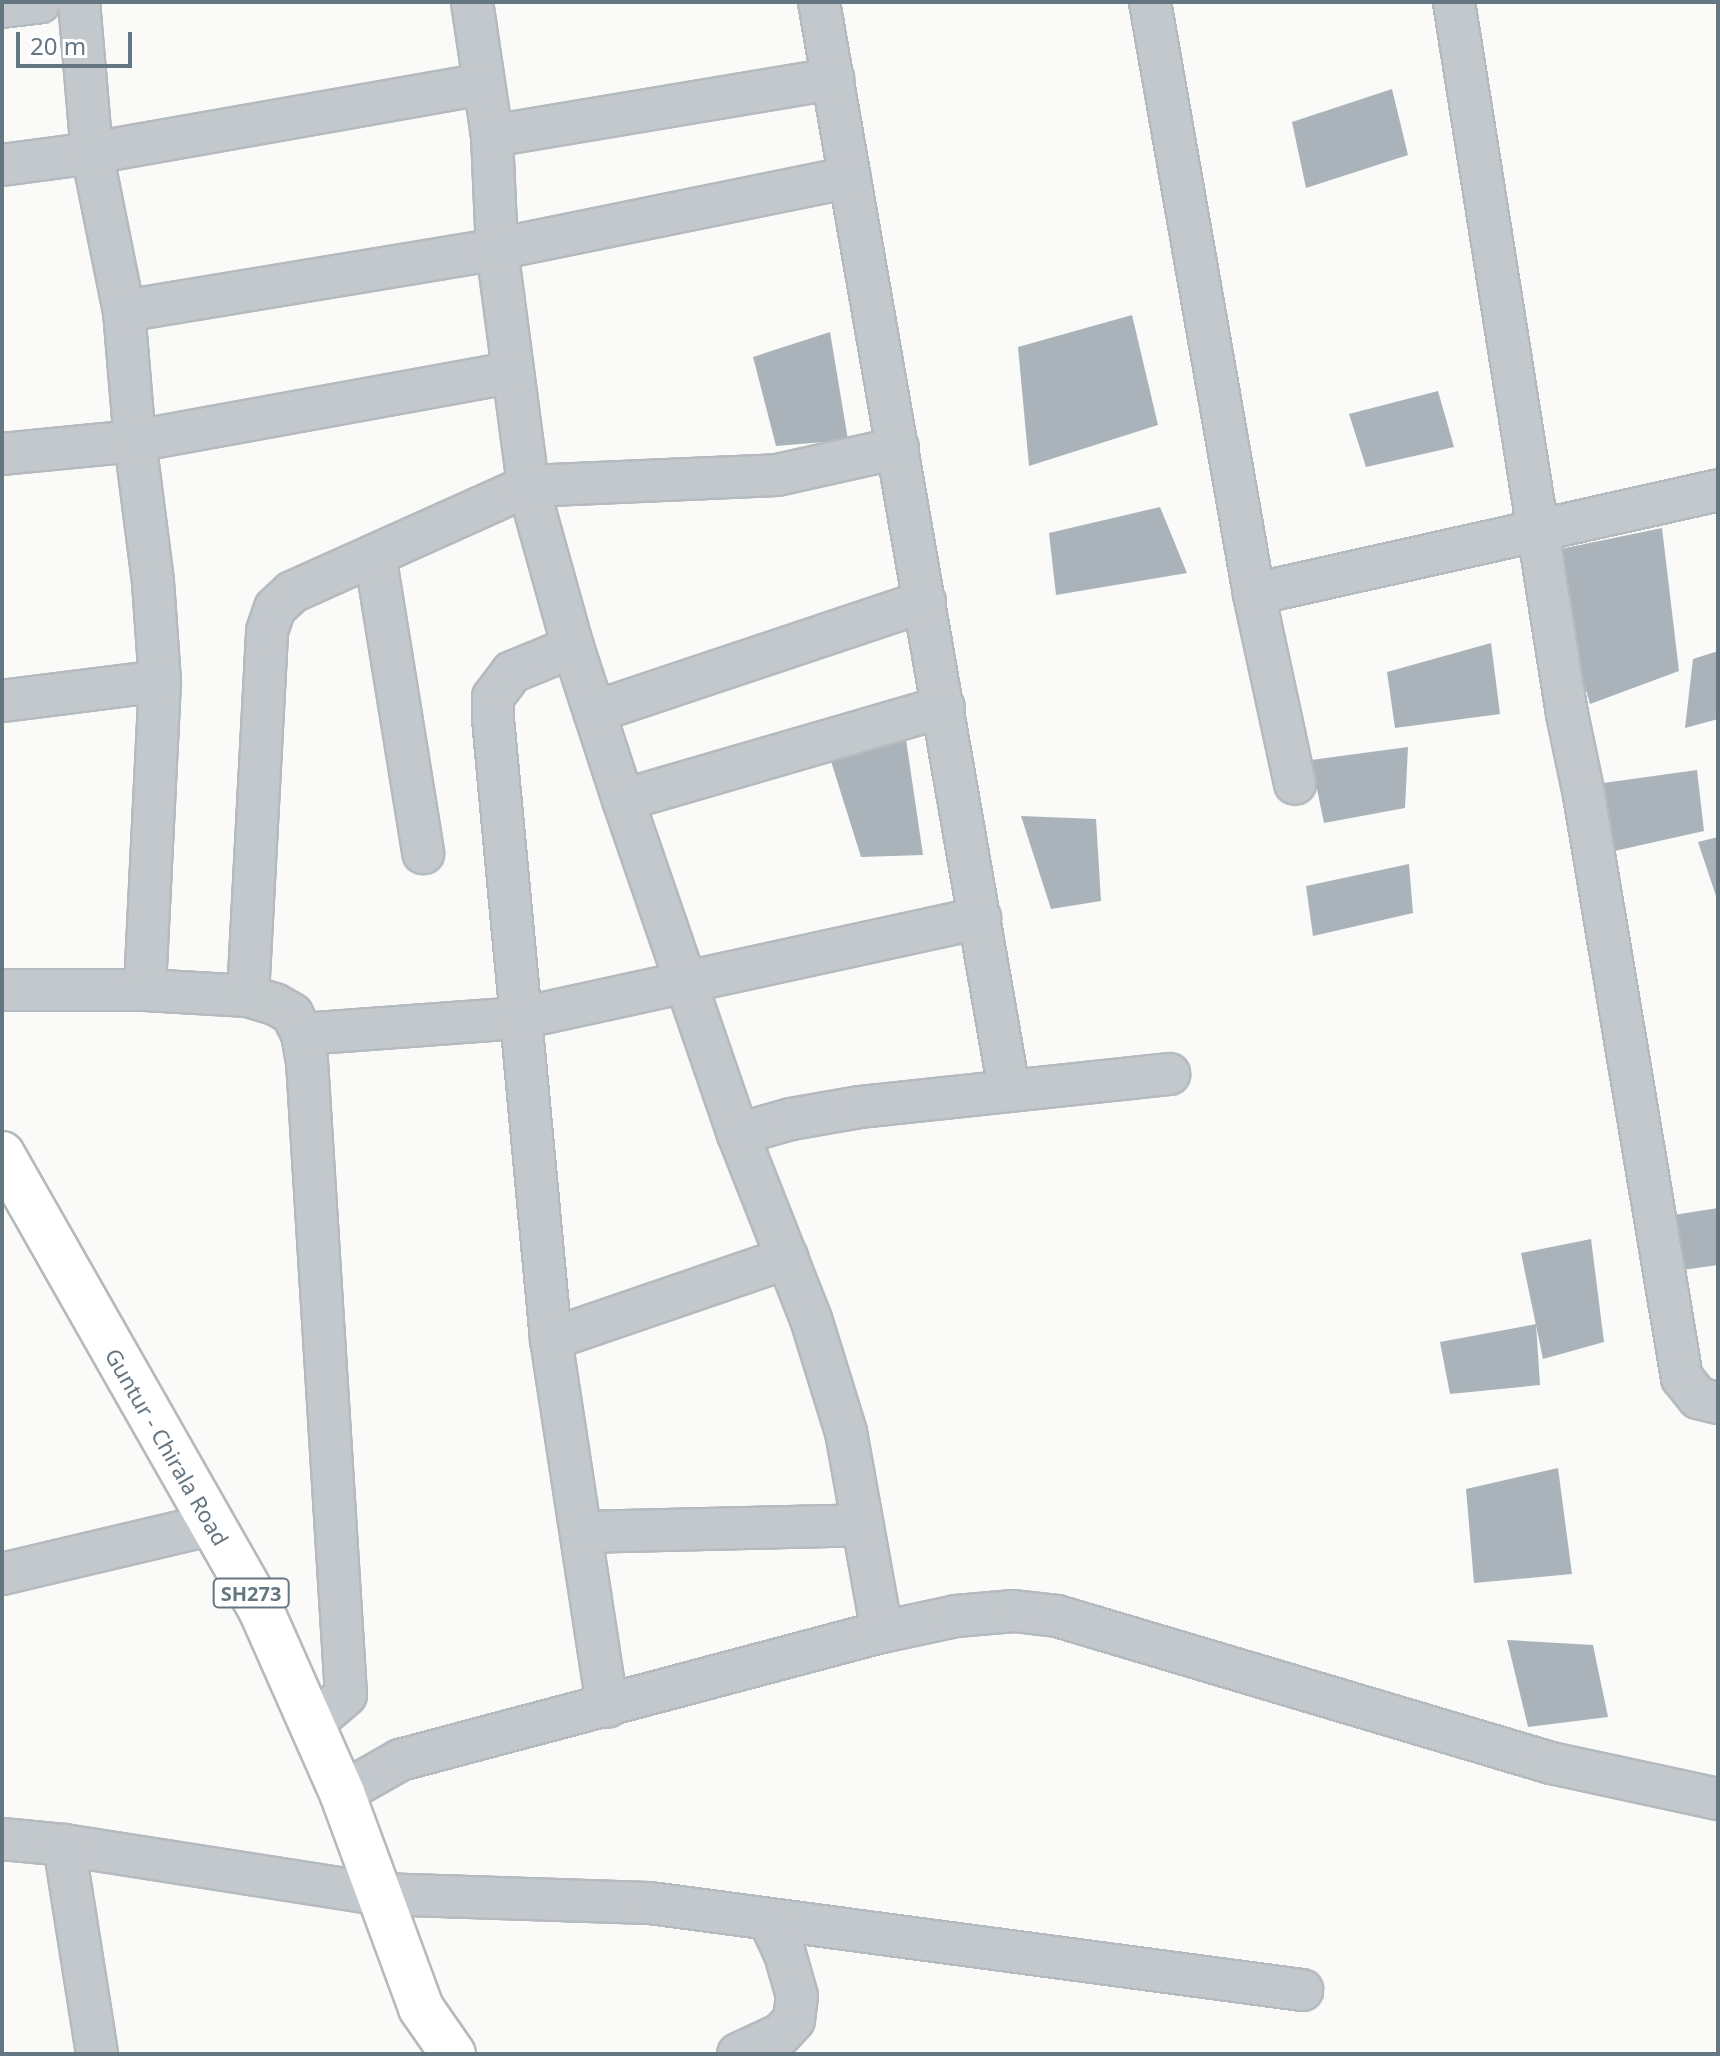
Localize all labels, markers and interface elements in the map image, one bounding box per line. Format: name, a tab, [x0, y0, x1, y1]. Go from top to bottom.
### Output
scale bar	[20, 16, 136, 66]
text: 20 m	[30, 29, 86, 62]
street label: Guntur - Chirala Road	[100, 1344, 234, 1550]
road number: SH273	[211, 1577, 291, 1609]

